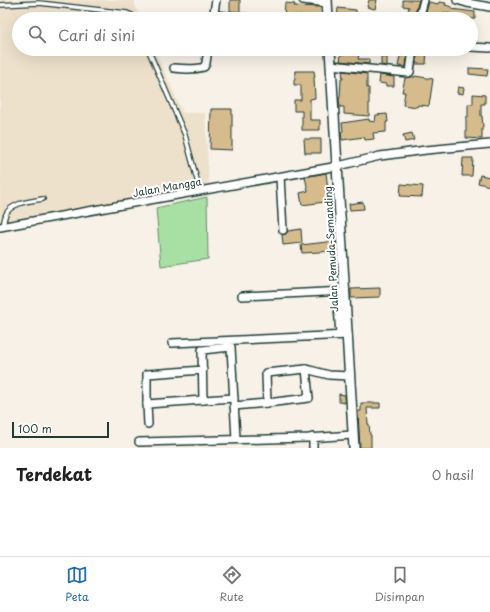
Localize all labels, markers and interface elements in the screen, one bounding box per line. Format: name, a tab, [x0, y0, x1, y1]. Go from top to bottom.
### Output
search box	[12, 12, 478, 56]
icon: search	[26, 23, 48, 45]
text: Cari di sini	[58, 23, 135, 46]
street label: Jalan Mangga	[131, 173, 202, 200]
street label: Jalan Pemuda-Semanding	[320, 185, 341, 312]
scale bar	[12, 420, 109, 439]
text: 100 m	[18, 420, 52, 437]
text: Terdekat	[16, 461, 92, 487]
text: 0 hasil	[432, 465, 474, 484]
tab: Peta	[65, 564, 89, 605]
tab: Rute	[220, 564, 244, 605]
tab: Disimpan	[374, 564, 425, 605]

